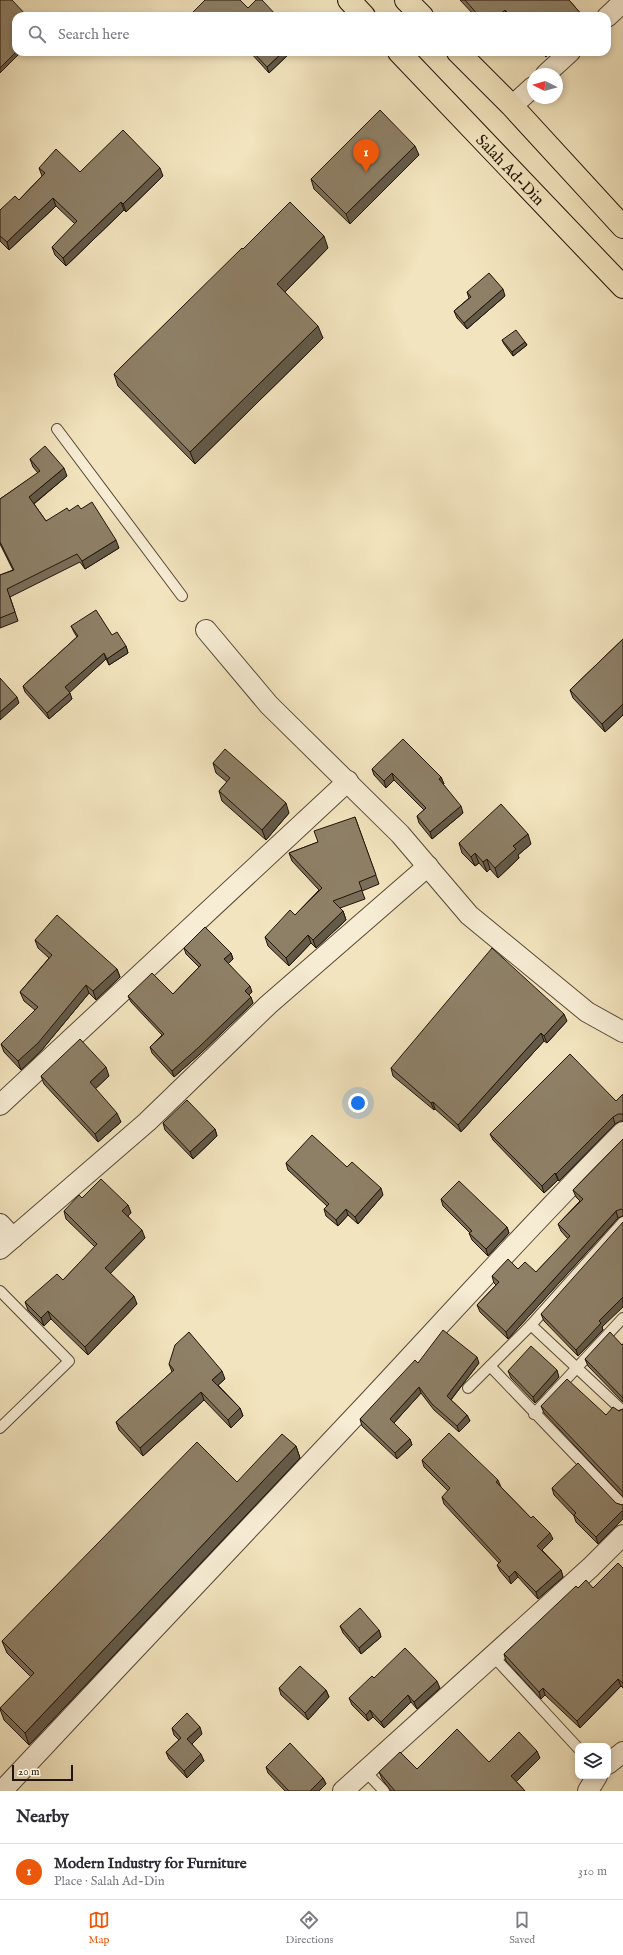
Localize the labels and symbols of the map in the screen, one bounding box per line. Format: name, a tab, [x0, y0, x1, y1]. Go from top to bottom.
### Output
north arrow	[527, 68, 563, 104]
street label: Salah Ad-Din	[471, 131, 548, 211]
pin: 1	[353, 139, 379, 172]
your location	[348, 1093, 368, 1113]
scale bar	[12, 1763, 73, 1782]

